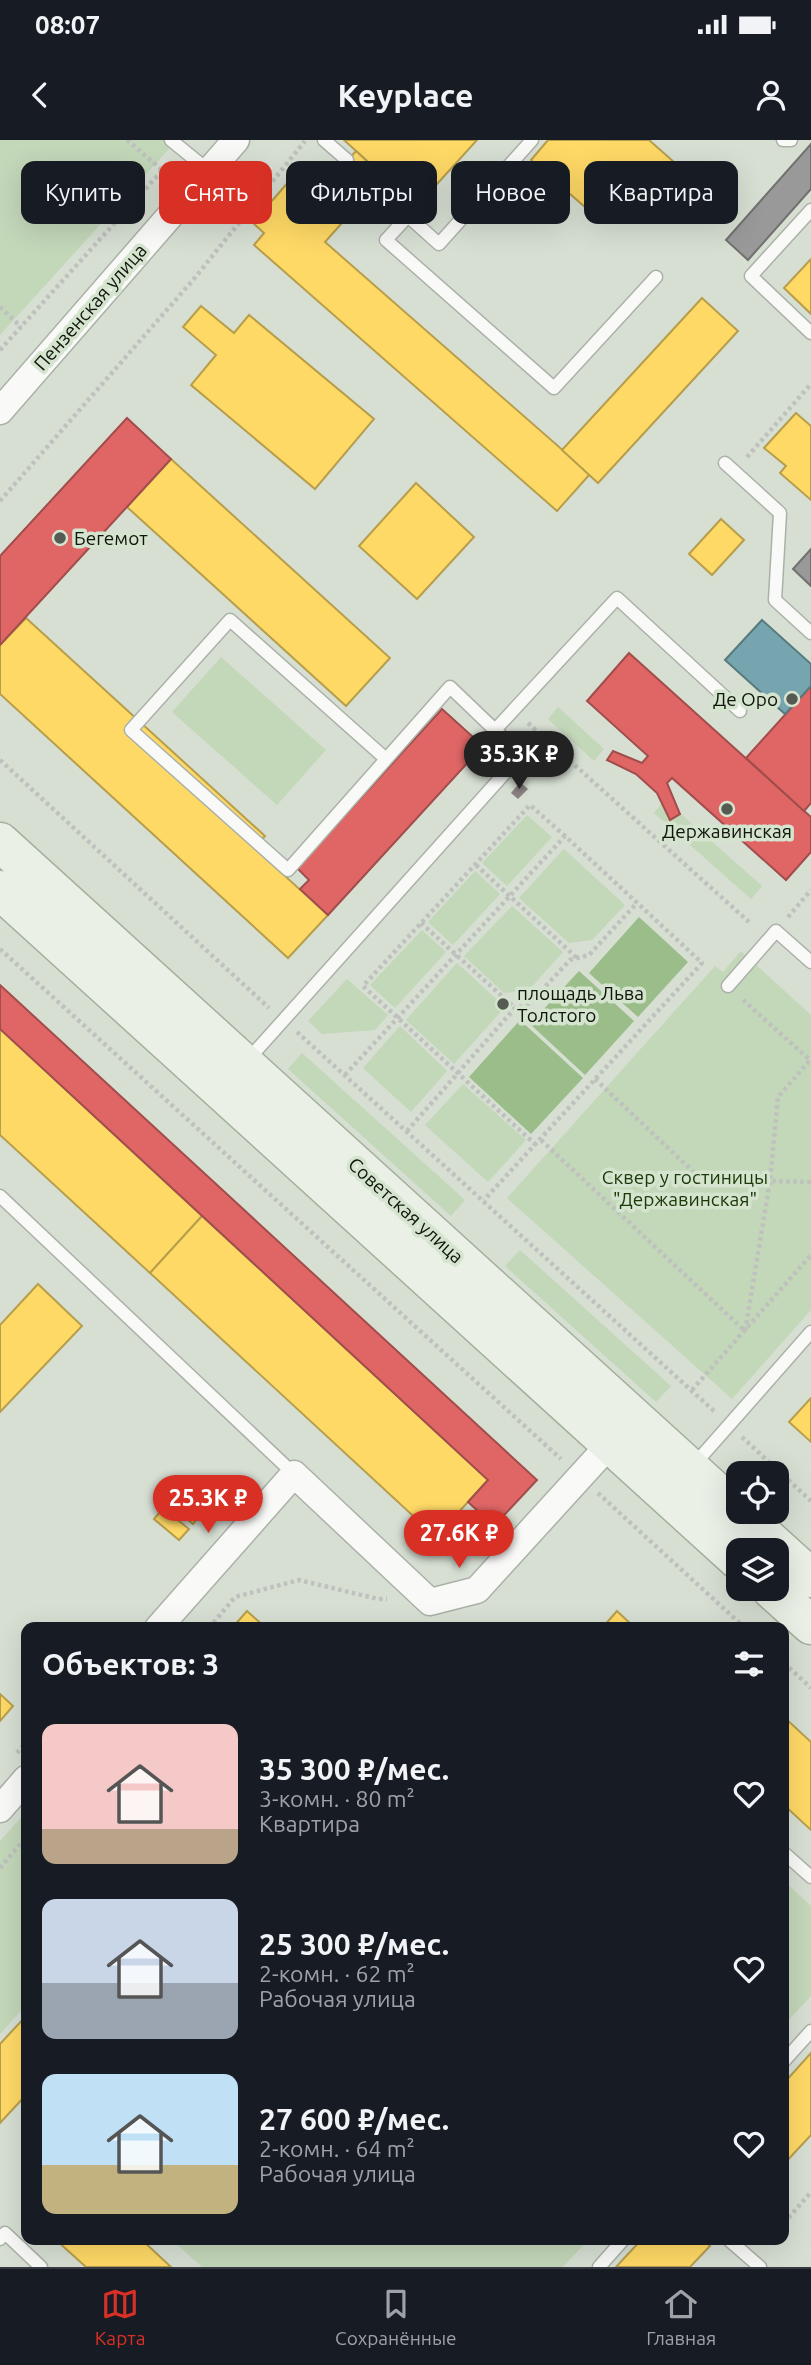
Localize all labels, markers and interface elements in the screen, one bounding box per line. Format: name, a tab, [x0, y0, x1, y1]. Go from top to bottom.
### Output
text: 08:07	[35, 10, 100, 39]
icon: back	[21, 76, 59, 114]
icon: person	[752, 76, 790, 114]
text: Keyplace	[338, 77, 473, 113]
chip: Купить	[21, 161, 145, 224]
chip: Снять	[159, 161, 272, 224]
chip: Фильтры	[286, 161, 437, 224]
chip: Новое	[451, 161, 570, 224]
chip: Квартира	[584, 161, 738, 224]
street label: Пензенская улица	[29, 239, 151, 375]
place label: Бегемот	[74, 527, 148, 549]
marker: Бегемот	[52, 530, 68, 546]
place label: Де Оро	[713, 688, 778, 710]
marker: Де Оро	[784, 691, 800, 707]
pin: 35.3K ₽	[454, 732, 584, 791]
text: 35.3K ₽	[480, 741, 558, 766]
marker: Державинская	[719, 801, 735, 817]
place label: Державинская	[662, 820, 792, 842]
place label: площадь Льва Толстого	[517, 982, 644, 1026]
marker: площадь Льва Толстого	[495, 996, 511, 1012]
street label: Советская улица	[344, 1153, 468, 1267]
park label: Сквер у гостиницы "Державинская"	[602, 1166, 768, 1210]
map controls	[726, 1461, 789, 1601]
button: locate	[726, 1461, 789, 1524]
pin: 25.3K ₽	[143, 1476, 273, 1535]
text: 25.3K ₽	[169, 1485, 247, 1510]
pin: 27.6K ₽	[394, 1510, 524, 1570]
text: 27.6K ₽	[420, 1520, 498, 1545]
button: layers	[726, 1538, 789, 1601]
icon: filters	[730, 1645, 768, 1683]
text: Объектов: 3	[42, 1647, 219, 1681]
icon: home	[98, 1752, 182, 1836]
text: 35 300 ₽/мес.	[259, 1752, 449, 1786]
icon: heart	[730, 1775, 768, 1813]
text: 3-комн. · 80 m²	[259, 1786, 415, 1811]
text: Квартира	[259, 1811, 360, 1836]
icon: home	[98, 1927, 182, 2011]
text: 25 300 ₽/мес.	[259, 1927, 449, 1961]
icon: heart	[730, 1950, 768, 1988]
text: 2-комн. · 62 m²	[259, 1961, 415, 1986]
text: Рабочая улица	[259, 1986, 416, 2011]
icon: home	[98, 2102, 182, 2186]
text: 27 600 ₽/мес.	[259, 2102, 449, 2136]
icon: heart	[730, 2125, 768, 2163]
text: 2-комн. · 64 m²	[259, 2136, 415, 2161]
text: Рабочая улица	[259, 2161, 416, 2186]
tab: Карта	[95, 2285, 145, 2349]
tab: Сохранённые	[335, 2285, 457, 2349]
tab: Главная	[646, 2285, 716, 2349]

